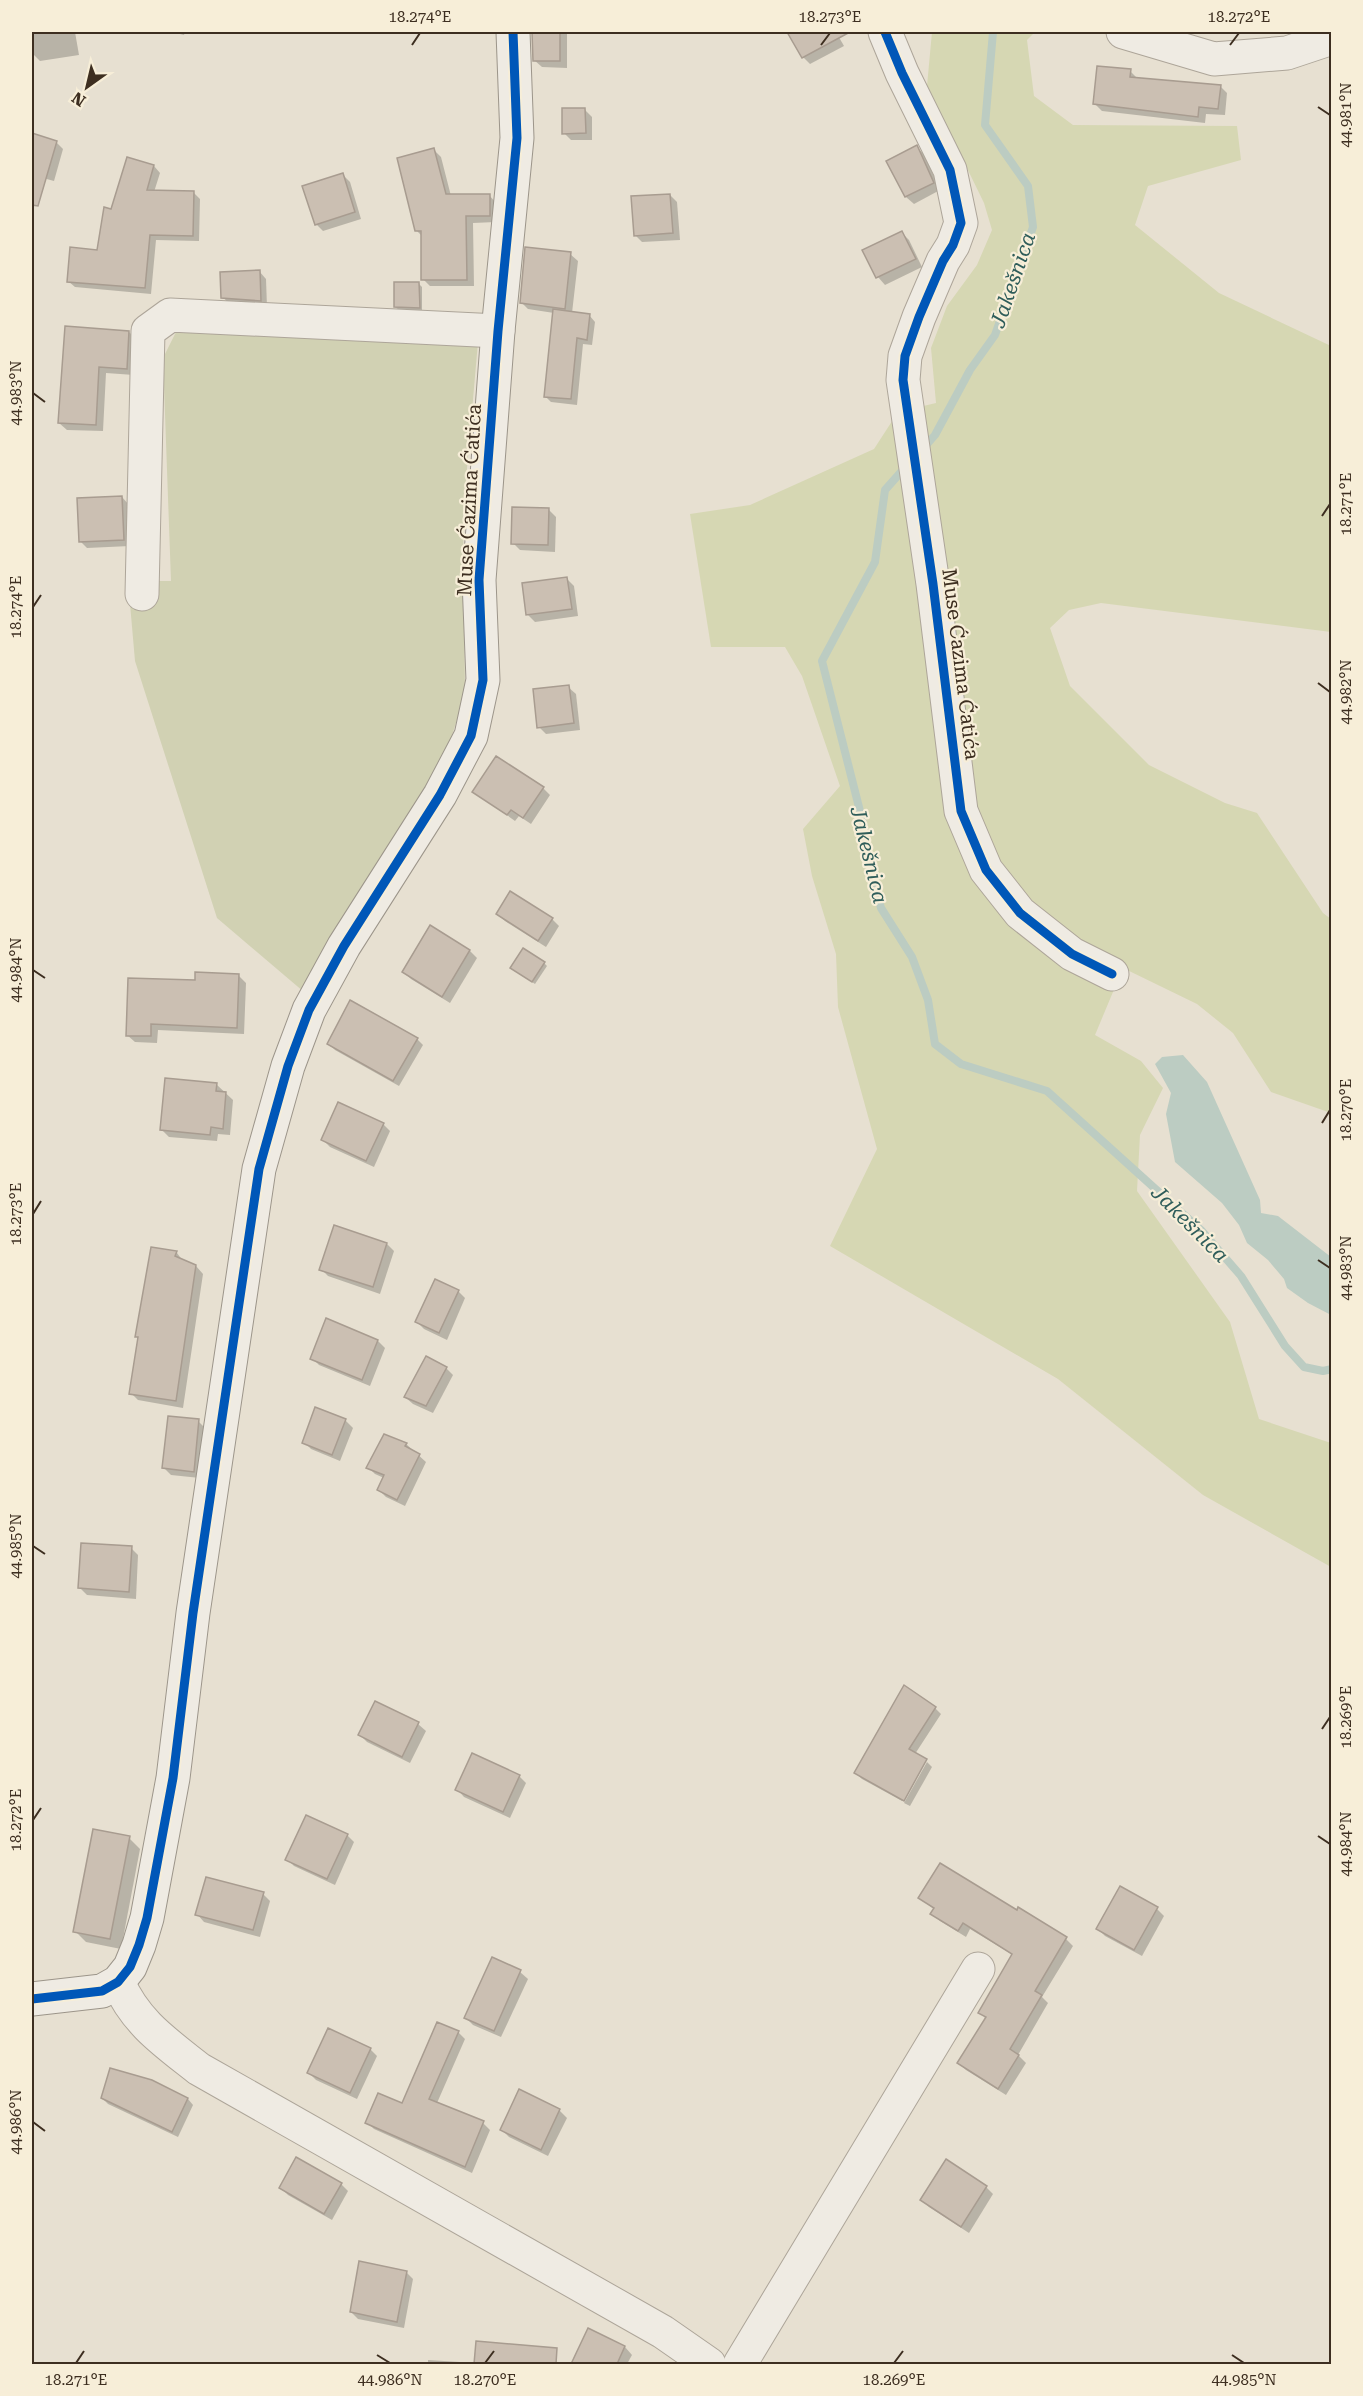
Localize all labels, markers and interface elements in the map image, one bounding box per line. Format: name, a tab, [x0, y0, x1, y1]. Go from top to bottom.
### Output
text: 18.274°E	[389, 8, 451, 26]
text: 18.273°E	[799, 8, 861, 26]
text: 18.272°E	[1208, 8, 1270, 26]
north arrow	[57, 57, 117, 117]
text: 44.981°N	[1337, 82, 1355, 148]
text: N	[68, 88, 89, 110]
water label: Jakešnica	[985, 229, 1040, 332]
text: 44.983°N	[7, 360, 25, 426]
street label: Muse Ćazima Ćatića	[452, 403, 486, 597]
text: 18.271°E	[1337, 473, 1355, 535]
street label: Muse Ćazima Ćatića	[937, 567, 985, 761]
text: 18.274°E	[7, 576, 25, 638]
text: 44.982°N	[1337, 659, 1355, 725]
water label: Jakešnica	[845, 803, 893, 906]
text: 44.984°N	[7, 937, 25, 1003]
text: 18.270°E	[1337, 1079, 1355, 1141]
water label: Jakešnica	[1146, 1180, 1233, 1267]
text: 18.273°E	[7, 1183, 25, 1245]
text: 44.983°N	[1337, 1235, 1355, 1301]
text: 44.985°N	[7, 1513, 25, 1579]
text: 18.269°E	[1337, 1686, 1355, 1748]
text: 18.272°E	[7, 1789, 25, 1851]
text: 44.984°N	[1337, 1811, 1355, 1877]
text: 44.986°N	[7, 2089, 25, 2155]
text: 18.271°E	[45, 2371, 107, 2389]
text: 44.986°N	[357, 2371, 423, 2389]
text: 18.270°E	[454, 2371, 516, 2389]
text: 18.269°E	[863, 2371, 925, 2389]
text: 44.985°N	[1211, 2371, 1277, 2389]

